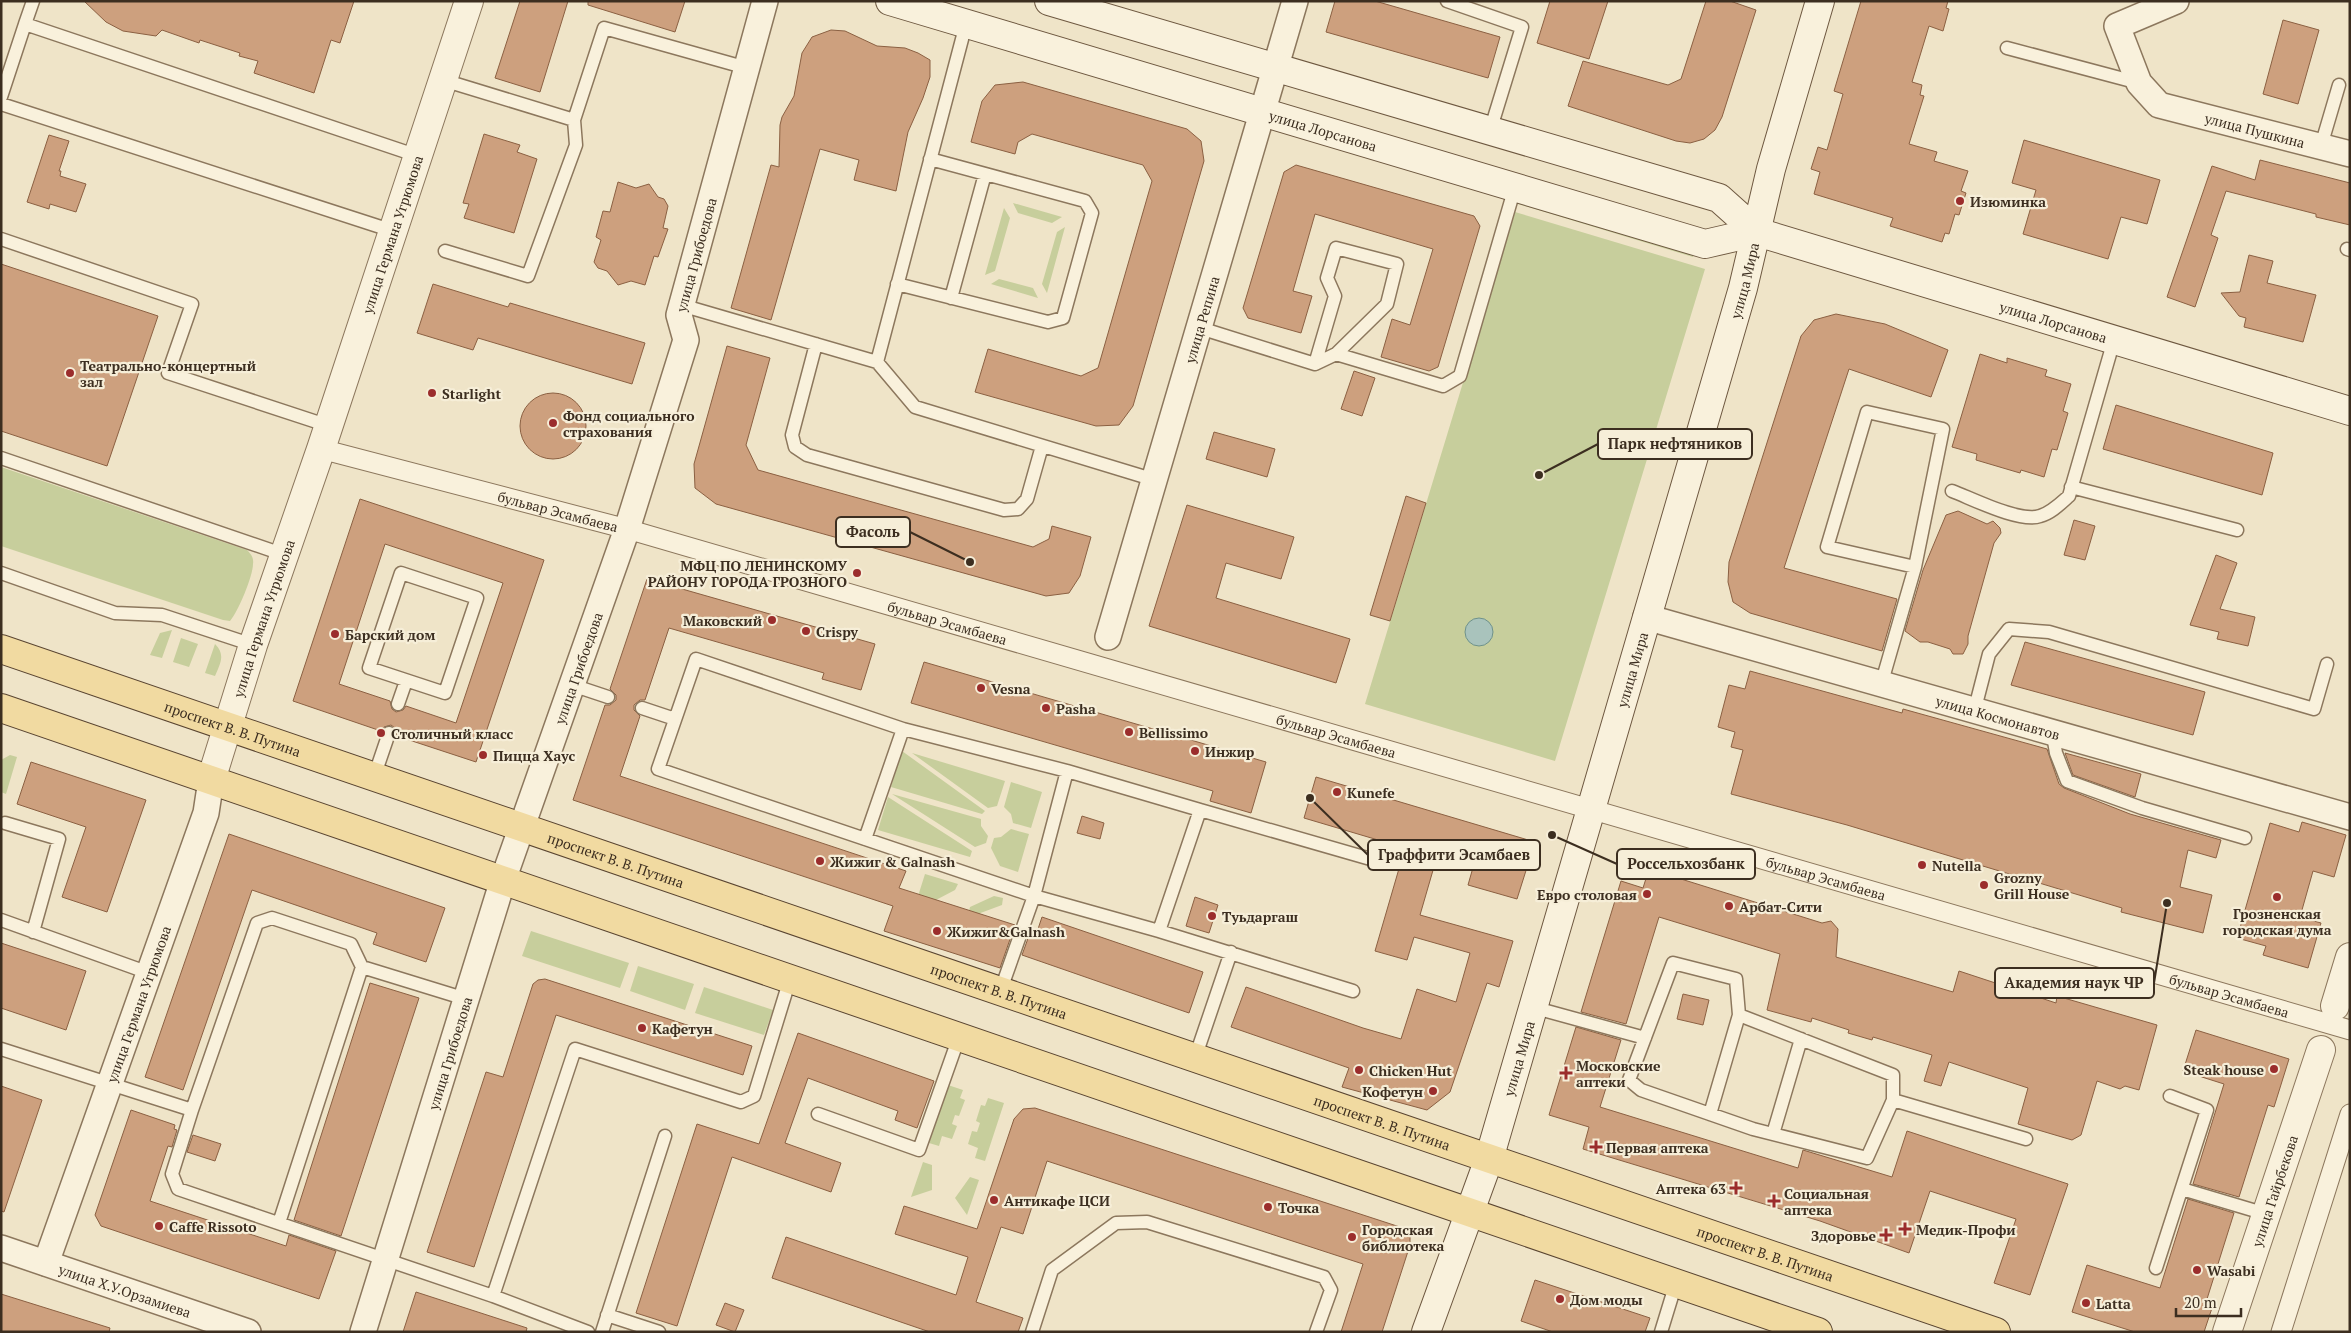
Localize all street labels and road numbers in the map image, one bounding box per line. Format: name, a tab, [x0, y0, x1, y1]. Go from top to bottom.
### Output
street label: улица Лорсанова	[1266, 105, 1379, 155]
street label: улица Пушкина	[2202, 107, 2307, 152]
street label: улица Германа Угрюмова	[357, 153, 427, 317]
street label: улица Грибоедова	[671, 195, 720, 315]
street label: улица Мира	[1725, 241, 1763, 322]
street label: улица Репина	[1179, 274, 1223, 366]
street label: улица Лорсанова	[1996, 296, 2109, 347]
street label: бульвар Эсамбаева	[496, 486, 620, 536]
street label: улица Германа Угрюмова	[228, 537, 298, 700]
street label: бульвар Эсамбаева	[885, 596, 1009, 649]
street label: улица Грибоедова	[549, 609, 606, 728]
street label: улица Мира	[1611, 630, 1652, 710]
street label: улица Космонавтов	[1933, 690, 2062, 744]
street label: проспект В. В. Путина	[162, 696, 304, 760]
street label: бульвар Эсамбаева	[1274, 709, 1398, 762]
street label: проспект В. В. Путина	[545, 827, 687, 892]
street label: бульвар Эсамбаева	[1764, 851, 1888, 904]
street label: улица Германа Угрюмова	[101, 923, 175, 1086]
street label: проспект В. В. Путина	[928, 959, 1070, 1023]
street label: бульвар Эсамбаева	[2167, 969, 2291, 1021]
street label: улица Грибоедова	[423, 994, 476, 1113]
street label: улица Мира	[1498, 1018, 1538, 1099]
street label: проспект В. В. Путина	[1312, 1090, 1453, 1154]
street label: улица Гайрбекова	[2246, 1132, 2302, 1250]
street label: проспект В. В. Путина	[1695, 1221, 1836, 1285]
street label: улица Х.У.Орзамиева	[55, 1259, 194, 1321]

